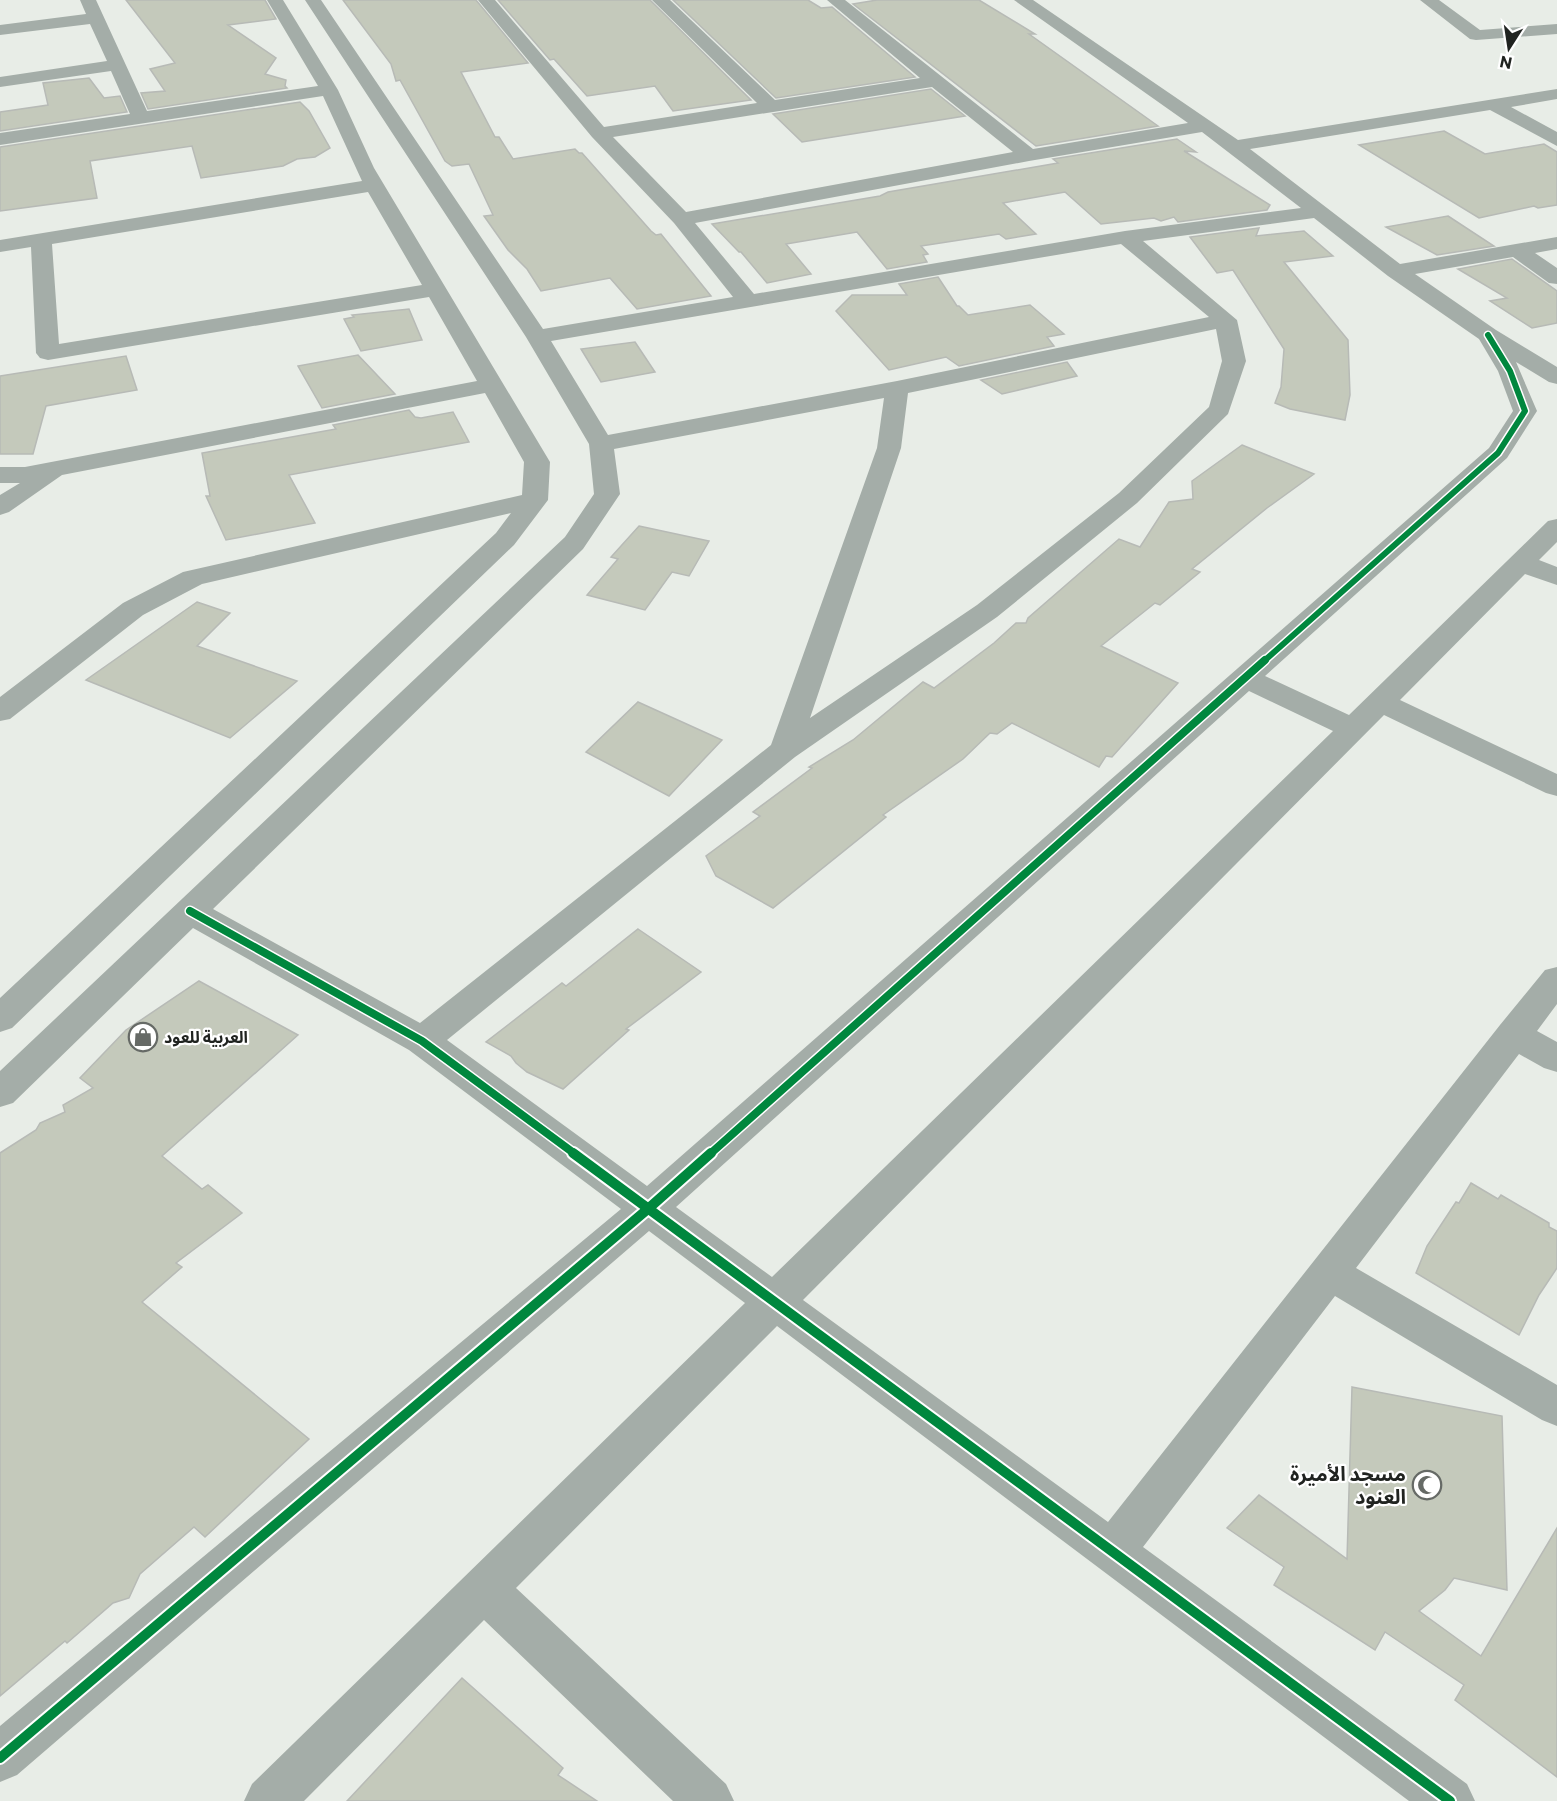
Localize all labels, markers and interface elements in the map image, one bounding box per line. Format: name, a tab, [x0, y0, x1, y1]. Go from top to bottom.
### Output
north arrow	[1479, 18, 1539, 78]
text: N	[1498, 53, 1514, 74]
shop icon: العربية للعود	[127, 1021, 159, 1053]
place label: العربية للعود	[164, 1027, 248, 1047]
place label: مسجد الأميرة العنود	[1290, 1461, 1406, 1509]
mosque icon: مسجد الأميرة العنود	[1411, 1469, 1443, 1501]

